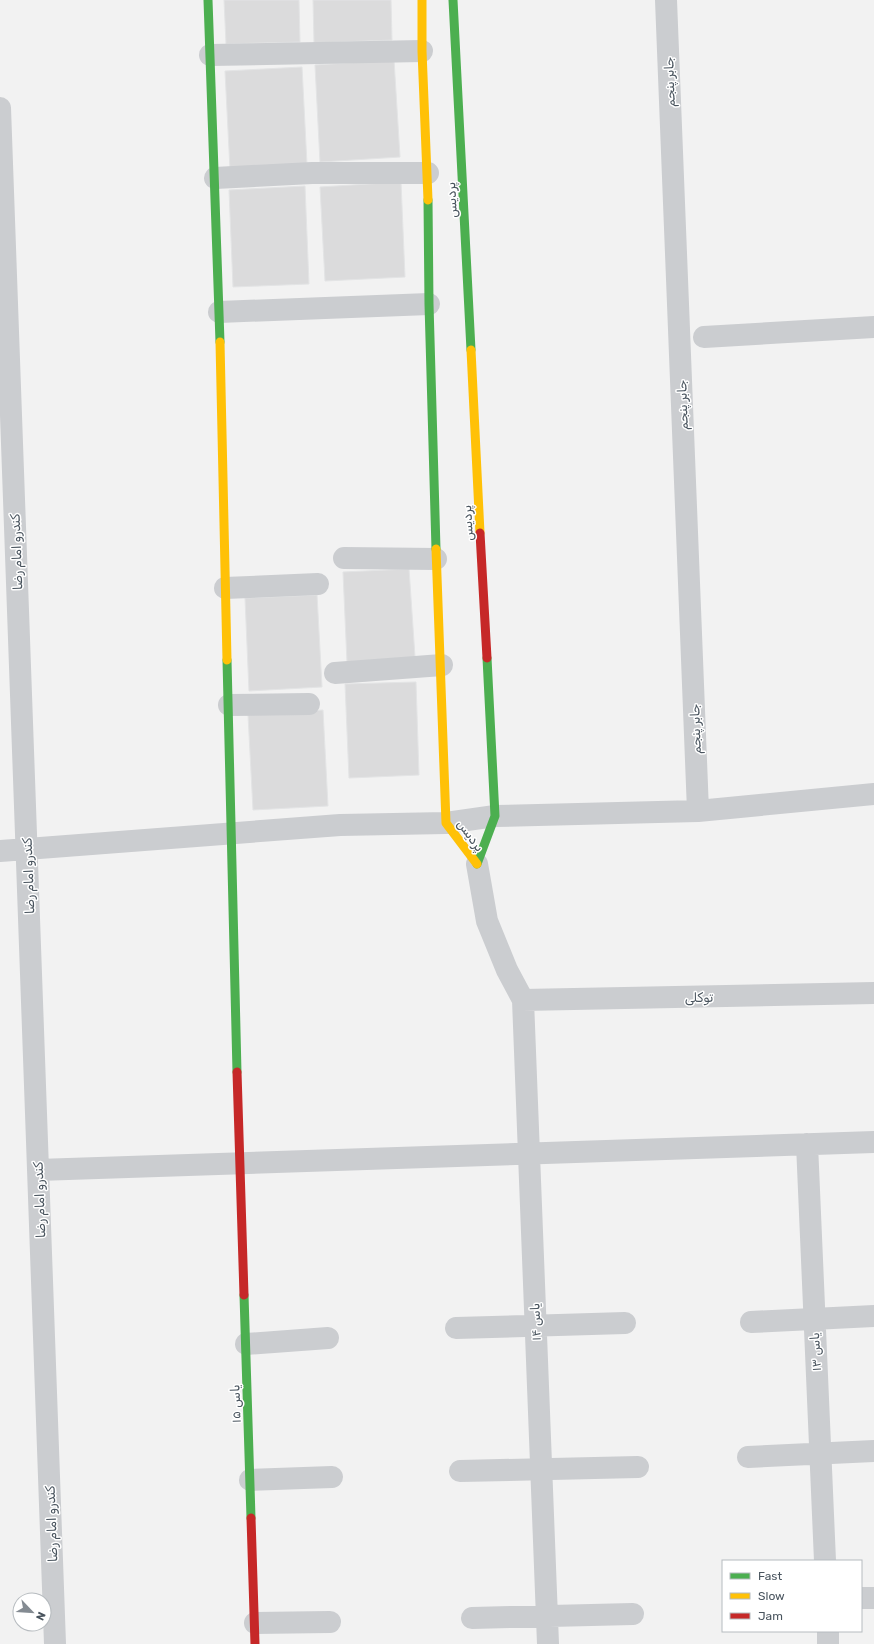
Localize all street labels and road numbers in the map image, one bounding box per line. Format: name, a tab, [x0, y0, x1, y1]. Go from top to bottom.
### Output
street label: جابر پنجم	[661, 56, 679, 108]
street label: پردیس	[443, 182, 461, 218]
street label: جابر پنجم	[674, 379, 692, 431]
street label: پردیس	[459, 505, 477, 541]
street label: کندرو امام رضا	[8, 513, 26, 590]
street label: جابر پنجم	[687, 703, 705, 755]
street label: پردیس	[453, 816, 487, 855]
street label: کندرو امام رضا	[20, 837, 38, 914]
street label: توکلی	[685, 990, 714, 1006]
street label: کندرو امام رضا	[31, 1161, 49, 1238]
street label: یاس ۱۴	[527, 1303, 545, 1341]
street label: یاس ۱۳	[807, 1332, 825, 1372]
street label: یاس ۱۵	[227, 1384, 245, 1423]
street label: کندرو امام رضا	[43, 1485, 61, 1562]

